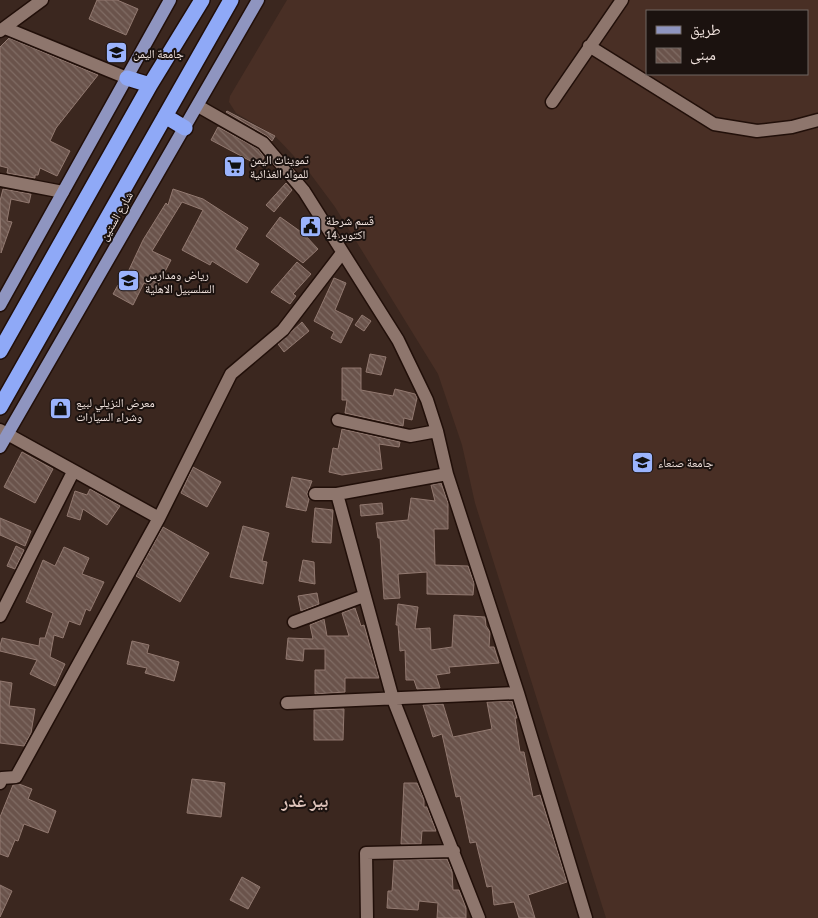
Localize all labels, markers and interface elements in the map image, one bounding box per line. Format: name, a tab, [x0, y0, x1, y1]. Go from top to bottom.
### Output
legend	[646, 10, 808, 75]
text: طريق	[690, 20, 721, 40]
school or university icon: جامعة اليمن	[105, 41, 129, 65]
text: مبنى	[690, 45, 716, 65]
place label: جامعة اليمن	[133, 46, 184, 61]
place label: تموينات اليمن للمواد الغذائية	[250, 152, 309, 181]
supermarket icon: تموينات اليمن للمواد الغذائية	[222, 154, 246, 178]
street label: شارع الستين	[96, 189, 137, 244]
place label: قسم شرطة 14 اكتوبر	[326, 213, 374, 242]
public building icon: قسم شرطة 14 اكتوبر	[298, 215, 322, 239]
place label: رياض ومدارس السلسبيل الاهلية	[145, 267, 215, 296]
school or university icon: رياض ومدارس السلسبيل الاهلية	[117, 269, 141, 293]
place label: معرض النزيلي لبيع وشراء السيارات	[76, 395, 155, 424]
shop icon: معرض النزيلي لبيع وشراء السيارات	[48, 397, 72, 421]
school or university icon: جامعة صنعاء	[630, 450, 654, 474]
place label: جامعة صنعاء	[658, 455, 714, 470]
district label: بير غدر	[280, 789, 329, 812]

